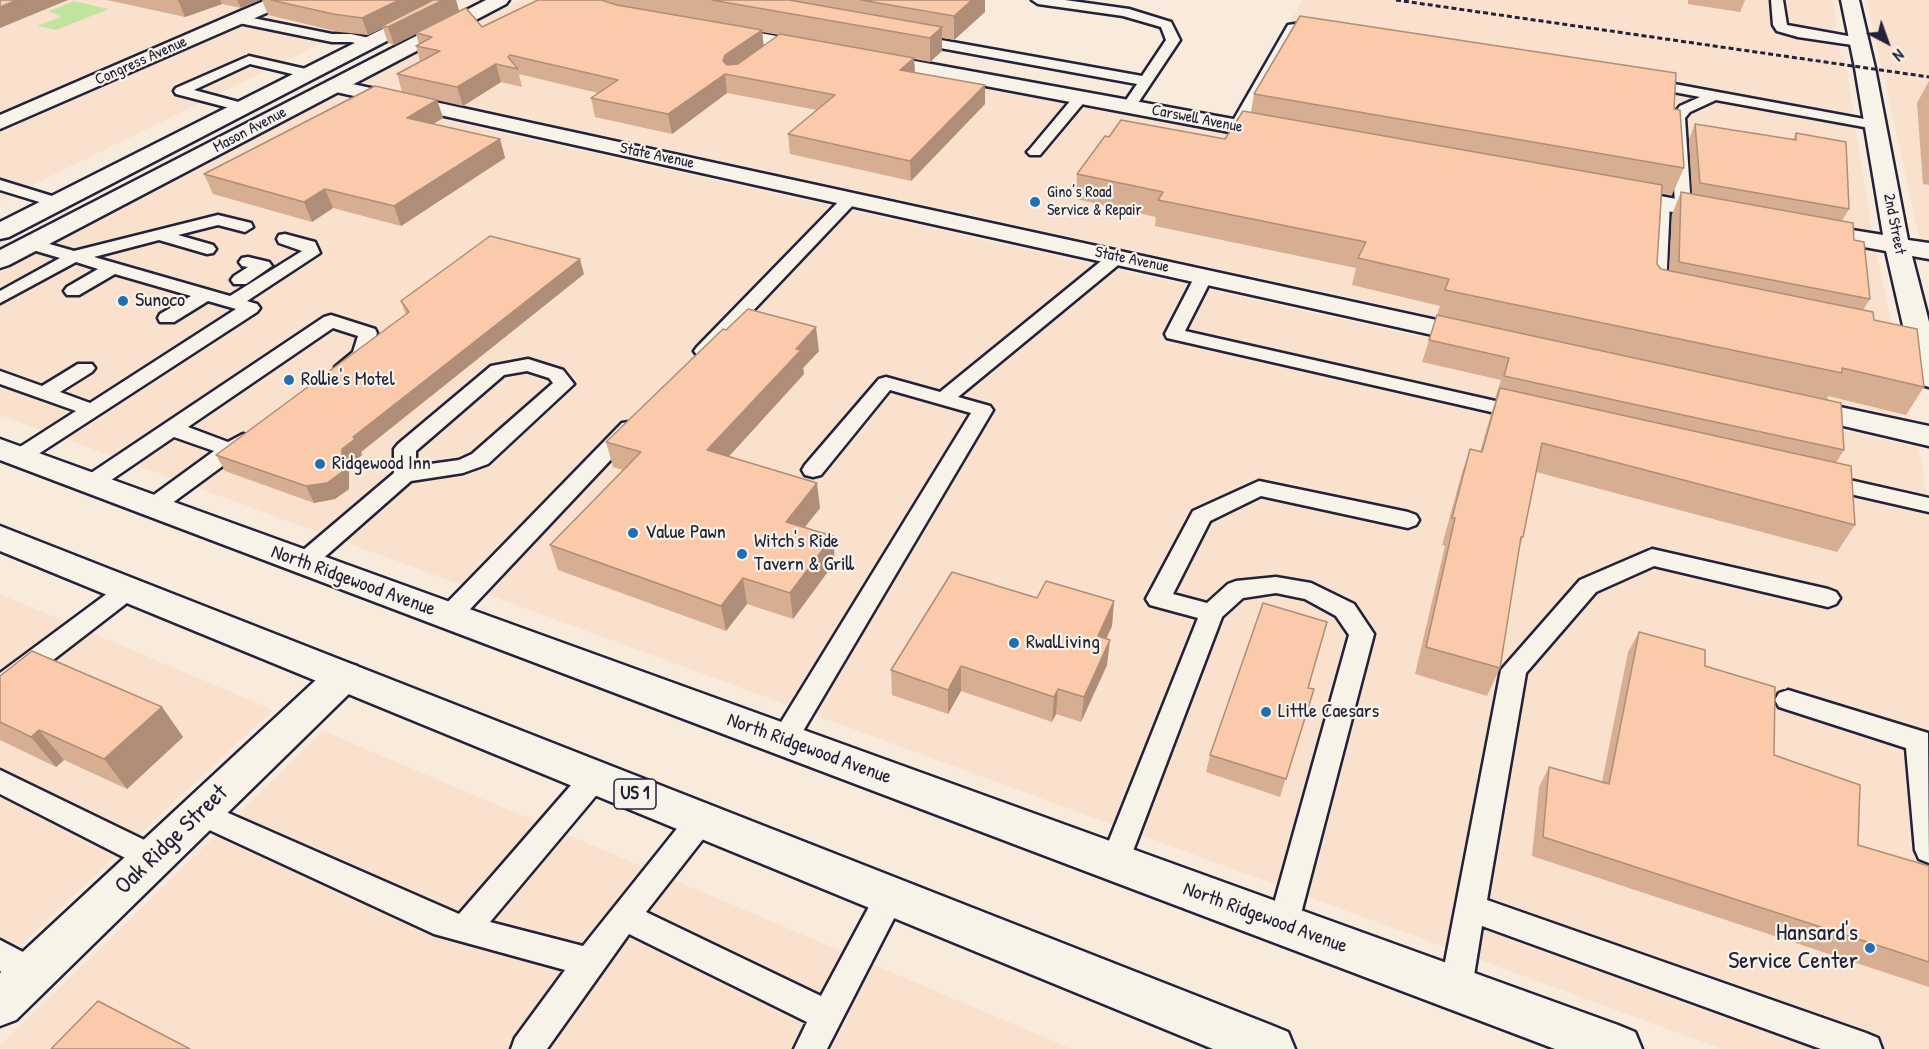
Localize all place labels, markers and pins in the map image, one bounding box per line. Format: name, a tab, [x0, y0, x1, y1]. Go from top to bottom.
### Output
place label: Gino’s Road Service & Repair	[1047, 183, 1142, 221]
marker: Gino’s Road Service & Repair	[1028, 195, 1042, 209]
place label: Sunoco	[135, 289, 185, 313]
marker: Sunoco	[116, 294, 130, 308]
place label: Rollie's Motel	[301, 368, 395, 392]
marker: Rollie's Motel	[282, 373, 296, 387]
place label: Ridgewood Inn	[332, 452, 431, 476]
marker: Ridgewood Inn	[313, 457, 327, 471]
place label: Value Pawn	[645, 521, 726, 545]
marker: Value Pawn	[626, 526, 640, 540]
place label: Witch's Ride Tavern & Grill	[754, 530, 854, 577]
marker: Witch's Ride Tavern & Grill	[735, 547, 749, 561]
place label: RwalLiving	[1026, 631, 1100, 655]
marker: RwalLiving	[1007, 636, 1021, 650]
place label: Little Caesars	[1278, 700, 1379, 724]
marker: Little Caesars	[1259, 705, 1273, 719]
place label: Hansard's Service Center	[1728, 920, 1858, 976]
marker: Hansard's Service Center	[1863, 941, 1877, 955]

